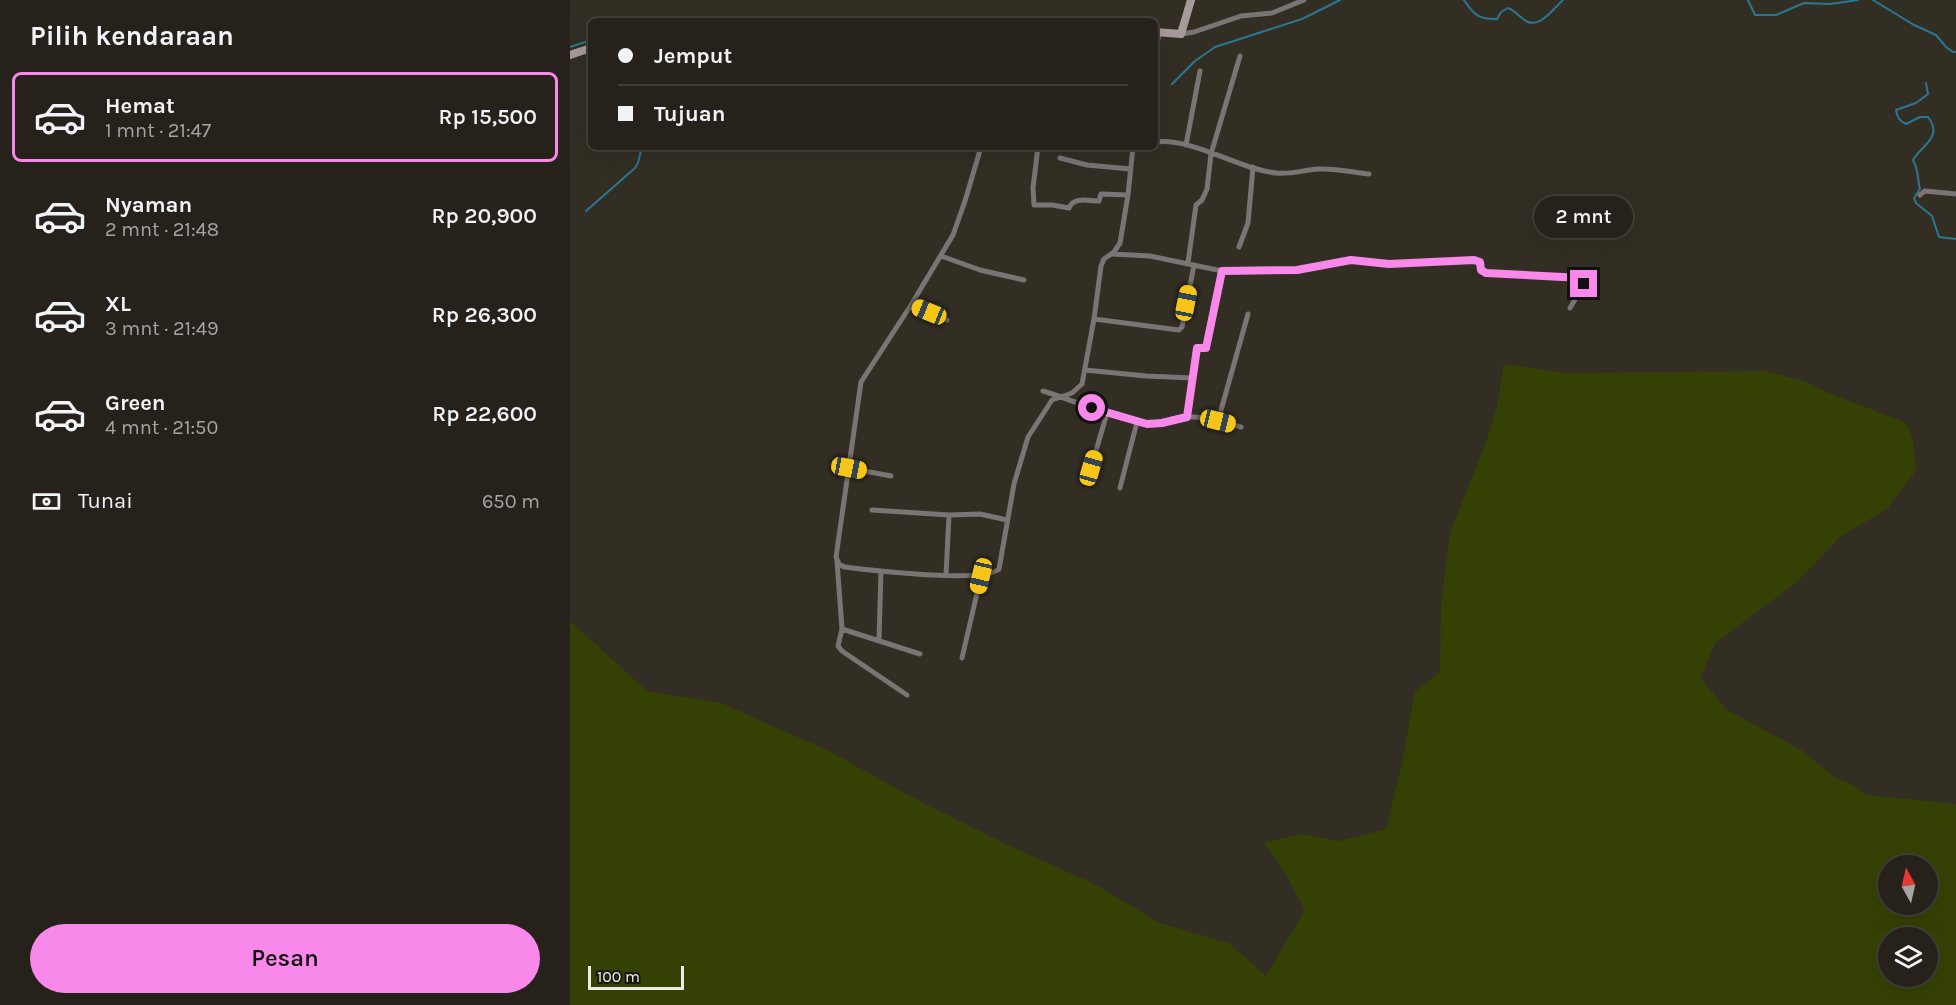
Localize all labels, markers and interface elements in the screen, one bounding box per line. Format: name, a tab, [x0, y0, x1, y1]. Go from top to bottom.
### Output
text: Pilih kendaraan	[30, 20, 234, 52]
text: Jemput	[654, 43, 732, 69]
icon: car	[33, 90, 87, 144]
text: Hemat	[105, 93, 175, 119]
text: Tujuan	[654, 101, 725, 127]
text: Rp 15,500	[439, 104, 537, 130]
text: 1 mnt · 21:47	[105, 119, 211, 142]
icon: car	[33, 189, 87, 243]
text: Nyaman	[105, 192, 192, 218]
callout: 2 mnt	[1534, 197, 1634, 239]
text: Rp 20,900	[432, 203, 537, 229]
text: 2 mnt	[1556, 205, 1611, 228]
text: 2 mnt · 21:48	[105, 218, 219, 241]
route end	[1570, 270, 1597, 297]
car	[1174, 284, 1198, 322]
icon: car	[33, 288, 87, 342]
text: XL	[105, 291, 131, 317]
car	[909, 297, 949, 327]
text: Rp 26,300	[432, 302, 537, 328]
text: 3 mnt · 21:49	[105, 317, 219, 340]
icon: car	[33, 387, 87, 441]
text: Green	[105, 390, 166, 416]
route start	[1078, 394, 1105, 421]
text: Rp 22,600	[432, 401, 537, 427]
car	[1198, 408, 1238, 434]
text: 4 mnt · 21:50	[105, 416, 218, 439]
car	[1077, 448, 1105, 488]
car	[830, 456, 868, 480]
icon: cash	[30, 485, 63, 518]
text: Tunai	[78, 488, 133, 514]
text: 650 m	[482, 490, 540, 513]
car	[968, 556, 994, 596]
north arrow	[1878, 855, 1938, 915]
map controls	[1878, 855, 1938, 987]
button: Pesan	[30, 924, 540, 993]
button: layers	[1878, 927, 1938, 987]
scale bar	[588, 963, 684, 990]
text: 100 m	[597, 967, 640, 986]

